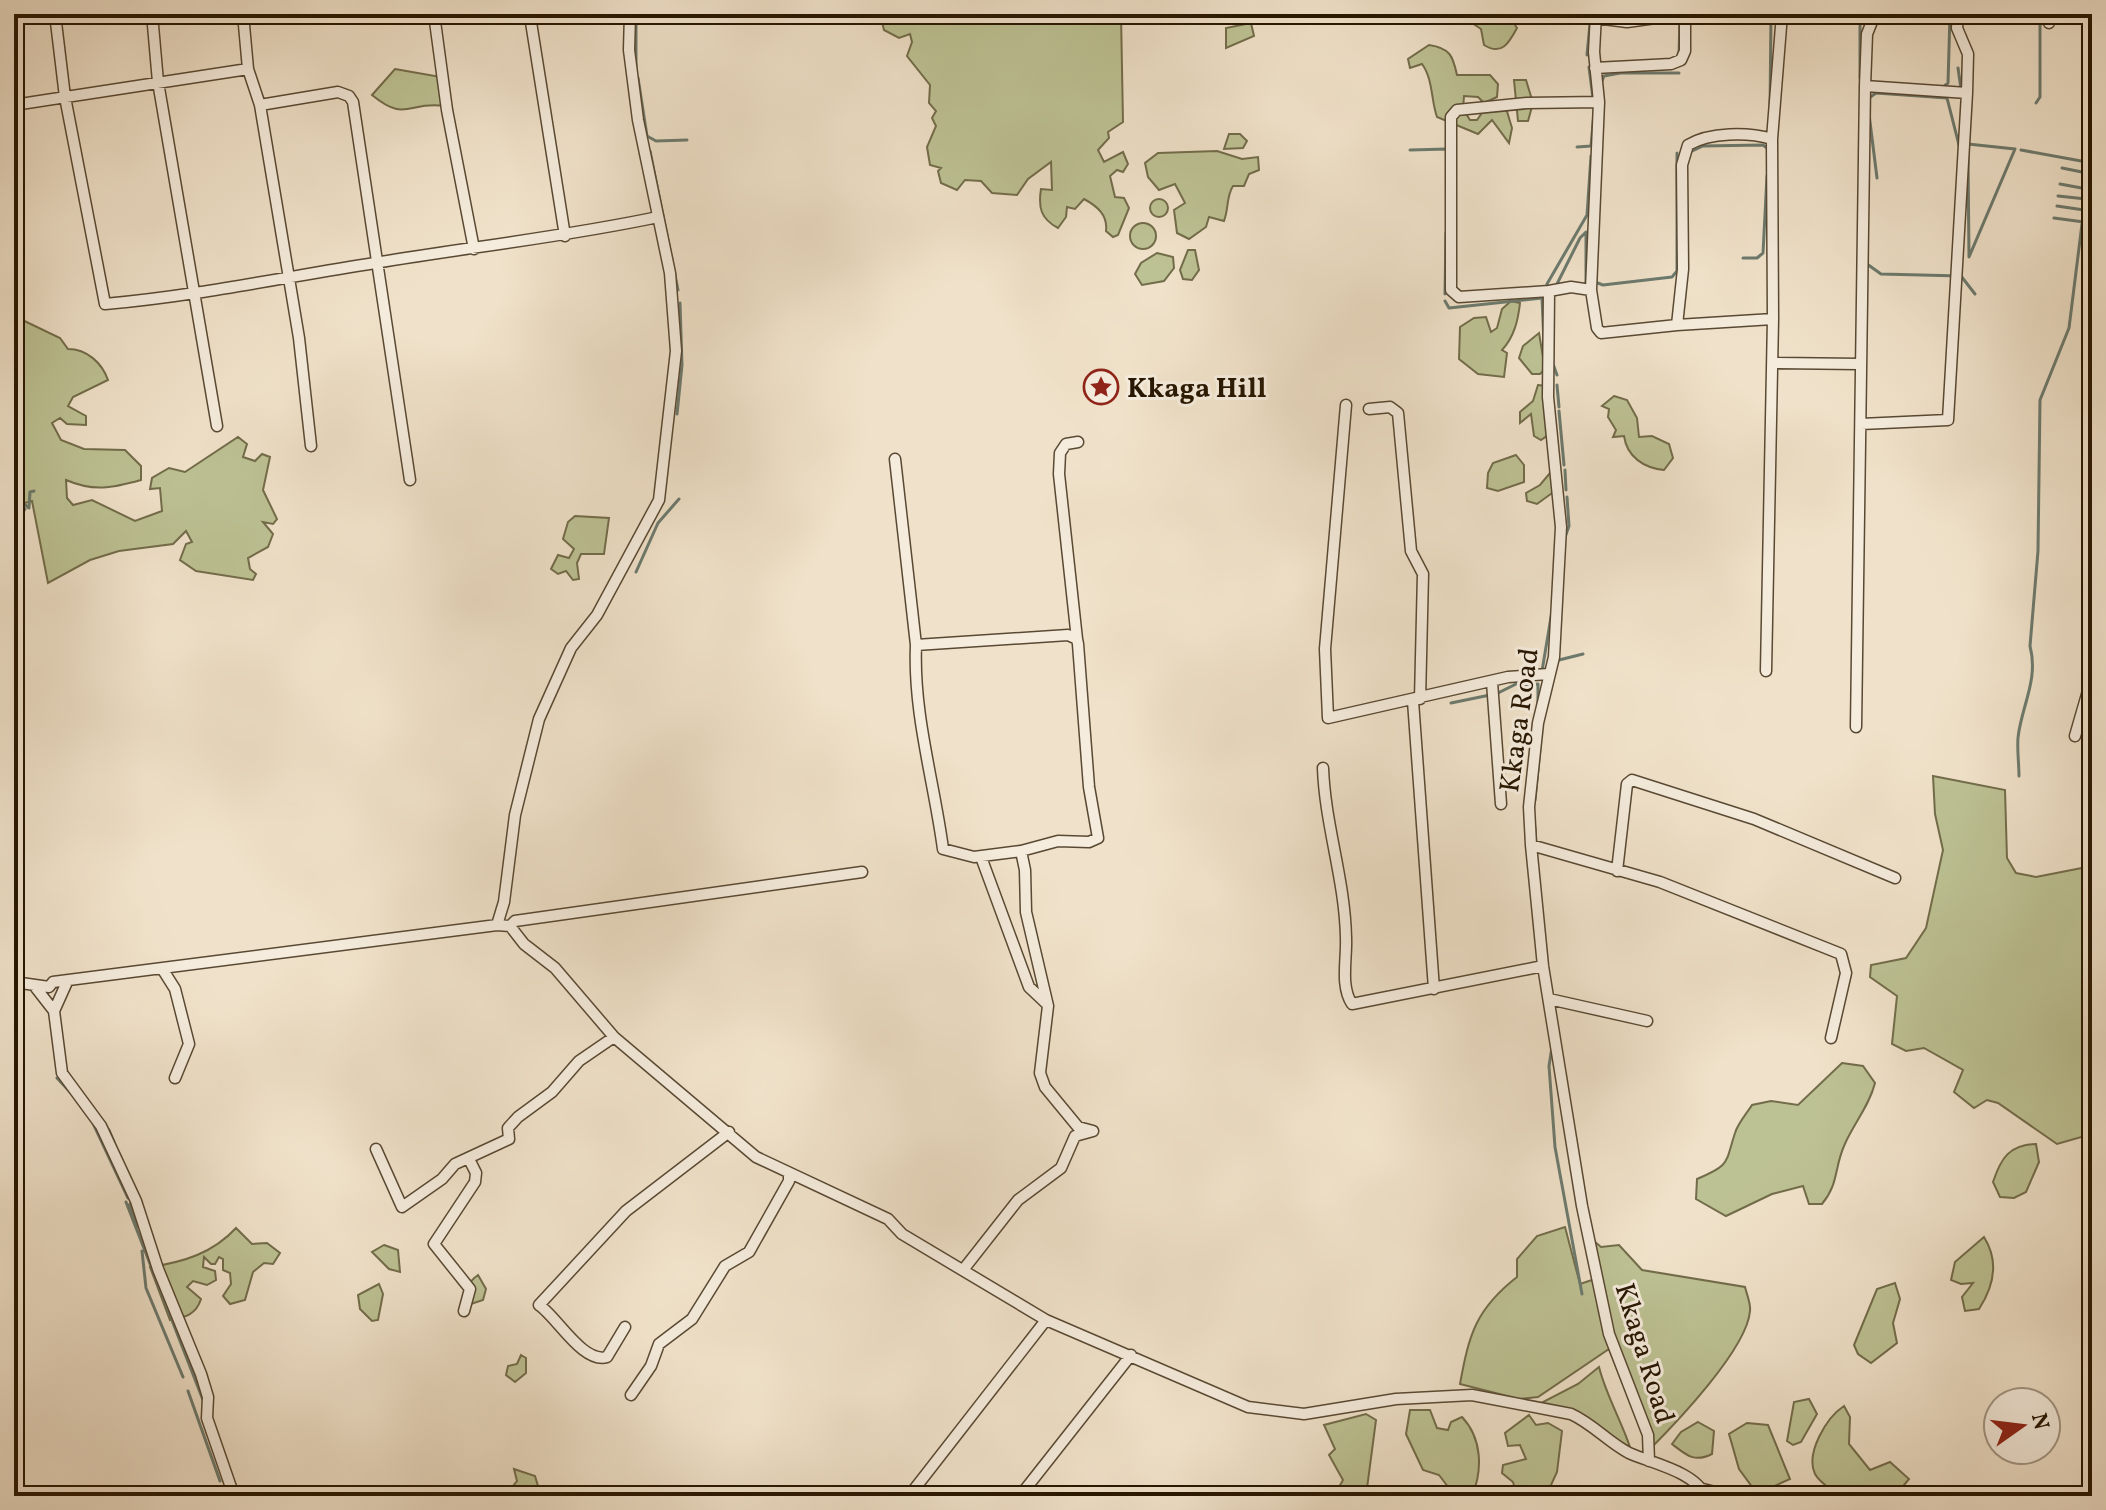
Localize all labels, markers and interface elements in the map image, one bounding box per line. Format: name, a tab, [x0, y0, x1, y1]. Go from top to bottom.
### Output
place icon: Kkaga Hill	[1082, 368, 1120, 406]
place label: Kkaga Hill	[1127, 370, 1267, 409]
street label: Kkaga Road	[1491, 646, 1550, 795]
street label: Kkaga Road	[1604, 1279, 1683, 1429]
north arrow	[1982, 1386, 2062, 1466]
text: N	[2022, 1410, 2056, 1433]

